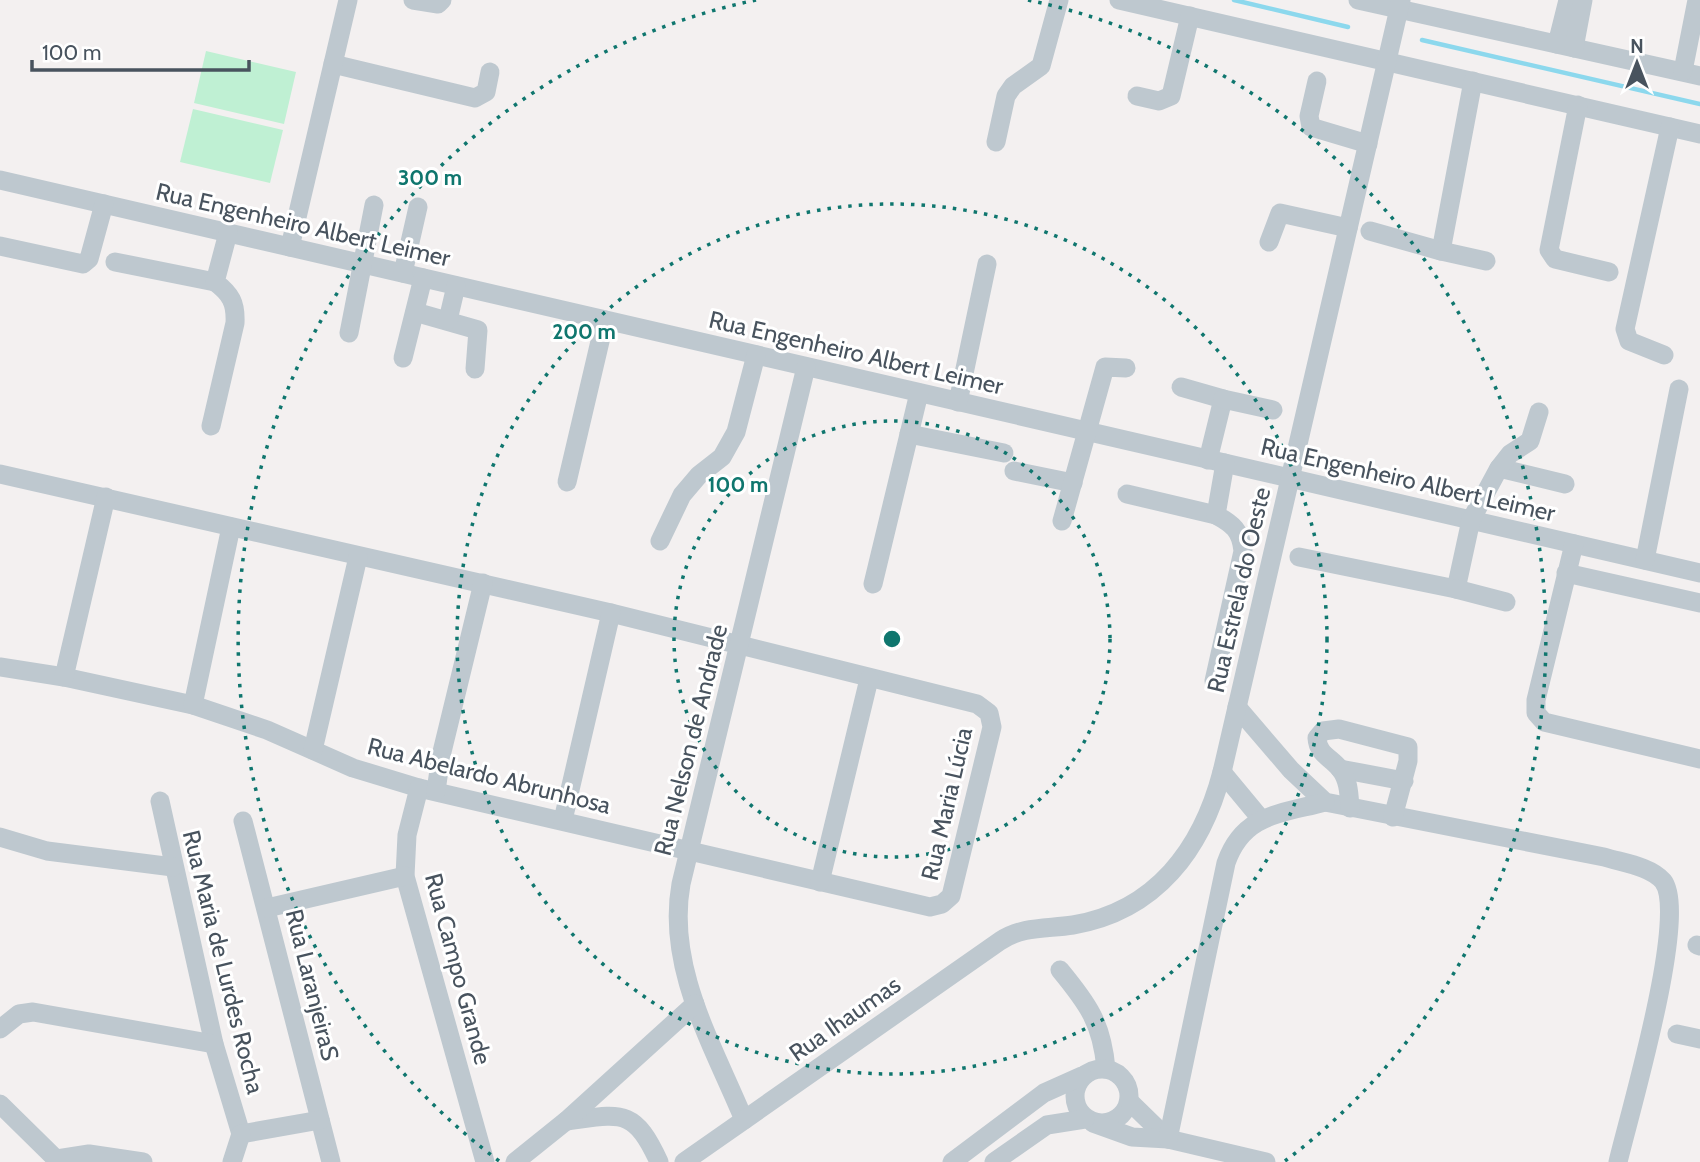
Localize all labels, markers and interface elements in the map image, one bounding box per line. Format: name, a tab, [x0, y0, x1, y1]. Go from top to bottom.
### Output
scale bar	[32, 28, 248, 72]
north arrow	[1602, 28, 1672, 98]
text: N	[1630, 35, 1644, 58]
text: 100 m	[42, 40, 101, 65]
text: 300 m	[398, 165, 462, 190]
street label: Rua Engenheiro Albert Leimer	[153, 177, 453, 273]
street label: Rua Engenheiro Albert Leimer	[706, 305, 1006, 401]
text: 200 m	[552, 319, 616, 344]
street label: Rua Engenheiro Albert Leimer	[1258, 432, 1558, 528]
text: 100 m	[708, 472, 768, 497]
street label: Rua Estrela do Oeste	[1201, 484, 1276, 695]
street label: Rua Nelson de Andrade	[648, 621, 733, 858]
centre of rings	[880, 627, 904, 651]
street label: Rua Maria Lúcia	[915, 724, 978, 883]
street label: Rua Abelardo Abrunhosa	[364, 731, 614, 820]
street label: Rua Maria de Lurdes Rocha	[177, 827, 270, 1097]
street label: Rua Campo Grande	[419, 870, 498, 1068]
street label: Rua LaranjeiraS	[280, 906, 345, 1064]
street label: Rua Ihaumas	[783, 970, 906, 1068]

